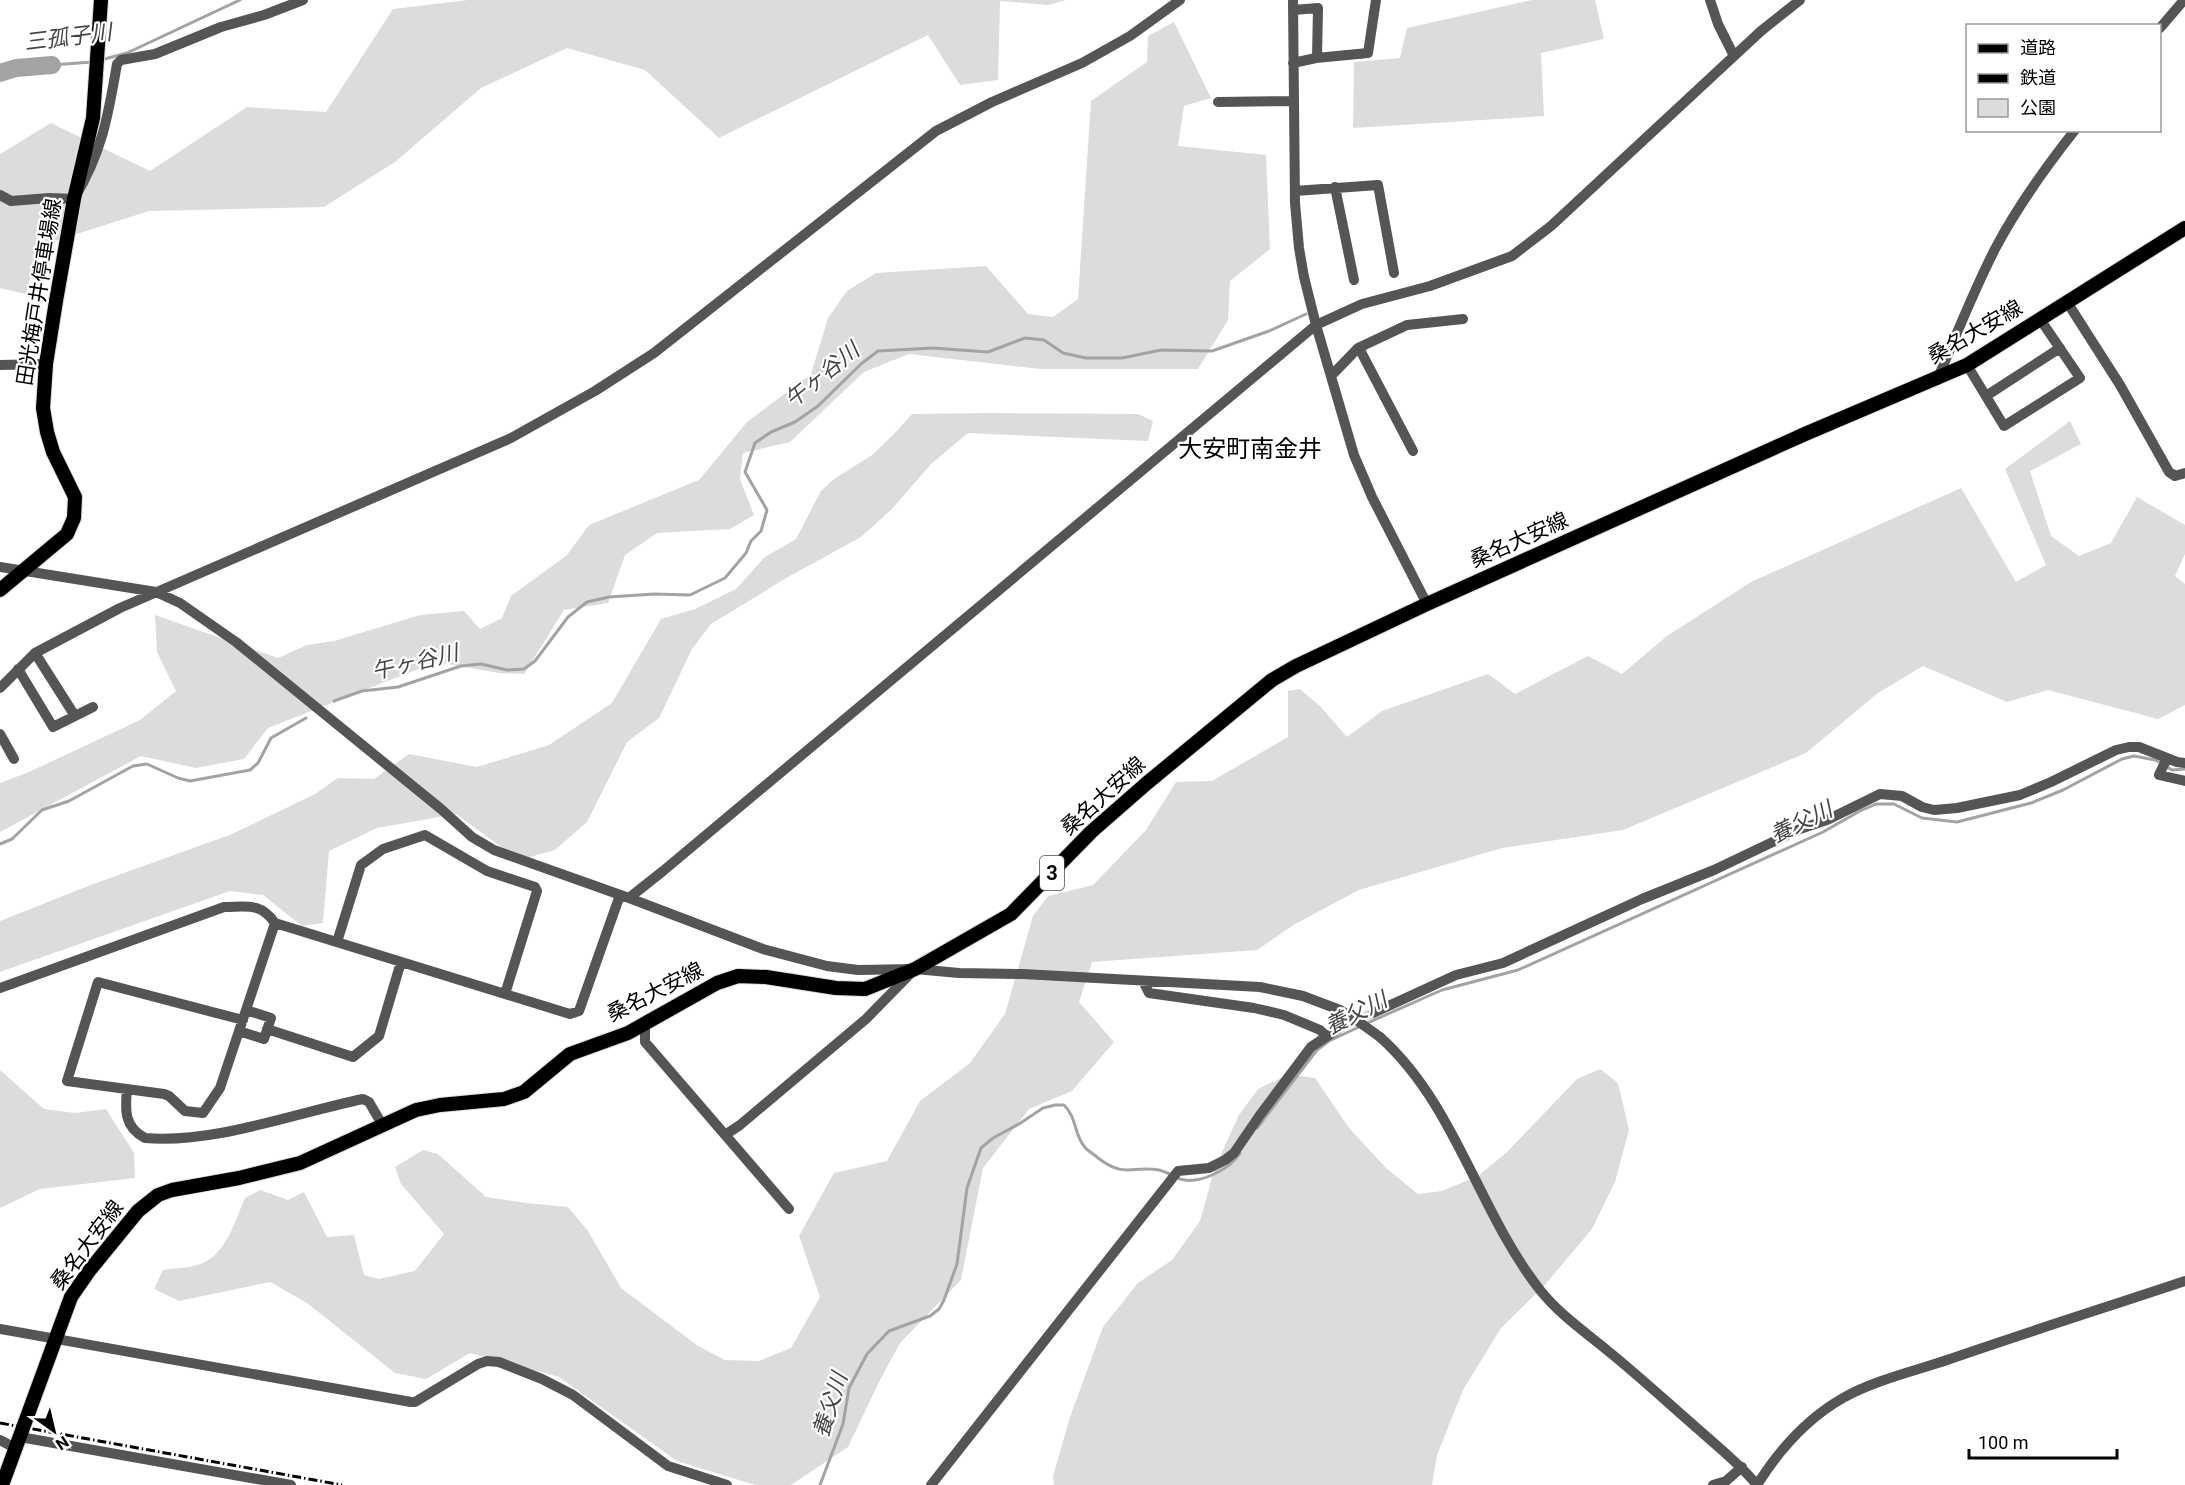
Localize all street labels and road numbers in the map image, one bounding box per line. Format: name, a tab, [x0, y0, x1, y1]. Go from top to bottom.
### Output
street label: 田光梅戸井停車場線	[12, 197, 66, 387]
street label: 桑名大安線	[1924, 295, 2026, 369]
street label: 桑名大安線	[1466, 508, 1572, 572]
street label: 桑名大安線	[1056, 752, 1150, 840]
road number: 3	[1040, 856, 1064, 890]
street label: 桑名大安線	[603, 957, 707, 1027]
street label: 桑名大安線	[46, 1196, 128, 1294]

